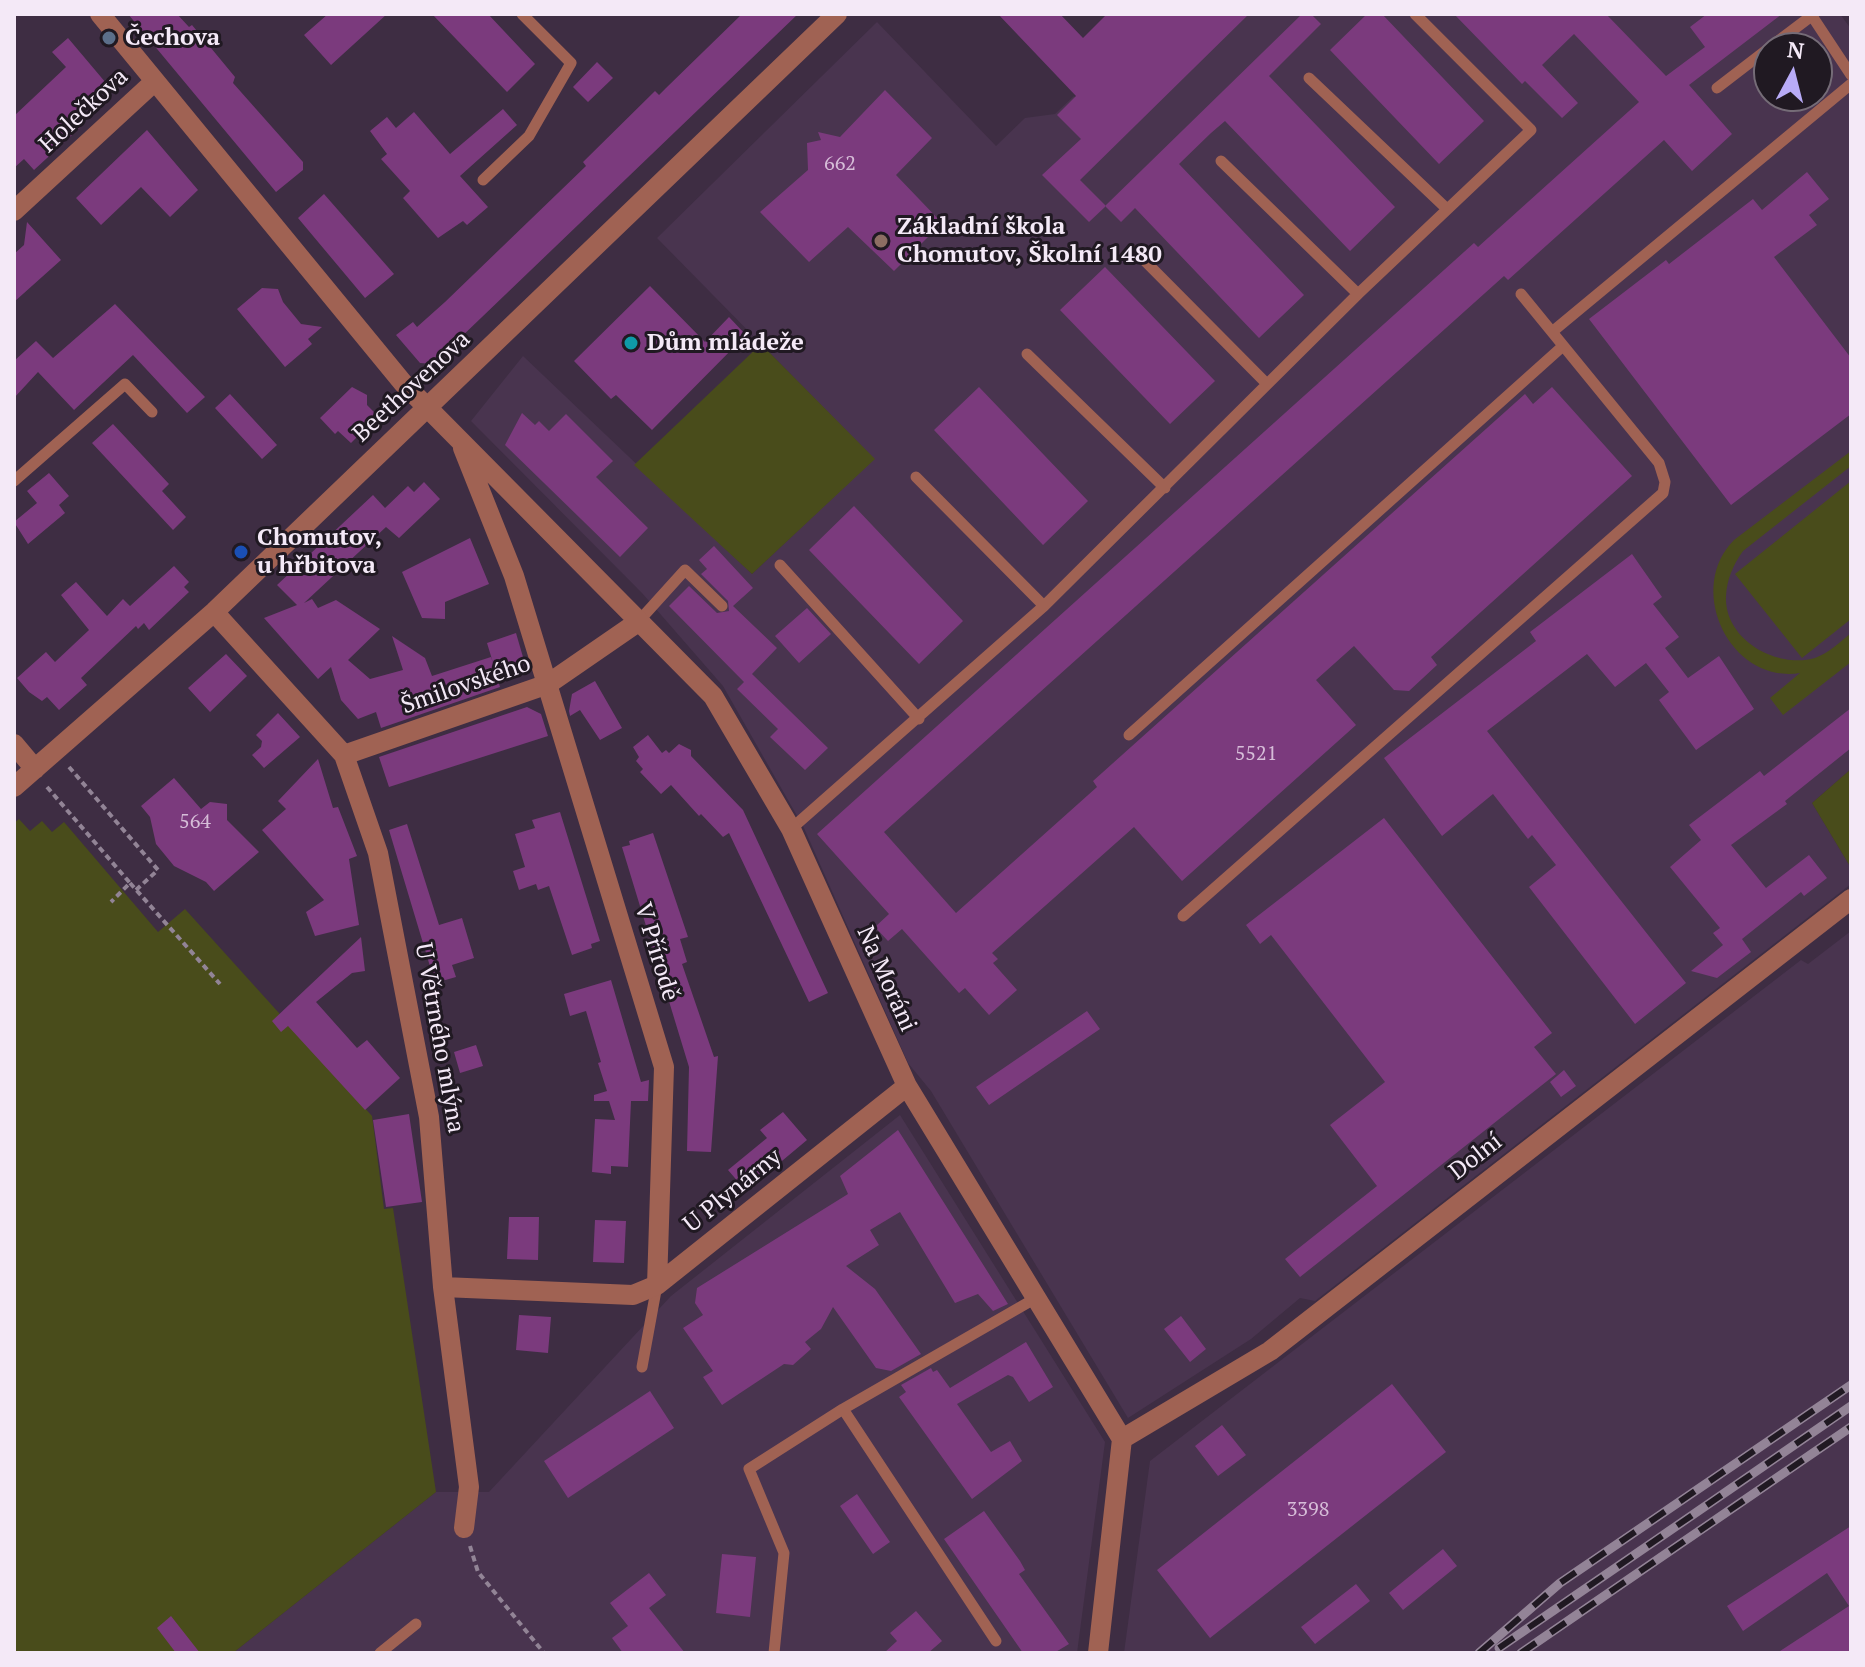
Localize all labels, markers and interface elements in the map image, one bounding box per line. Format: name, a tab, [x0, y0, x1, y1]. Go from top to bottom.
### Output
place label: Čechova	[125, 24, 220, 52]
marker: Čechova	[100, 29, 118, 47]
north arrow	[1753, 32, 1833, 112]
text: N	[1786, 34, 1806, 65]
street label: Holečkova	[34, 63, 134, 159]
house number: 662	[824, 152, 856, 176]
place label: Základní škola Chomutov, Školní 1480	[897, 213, 1162, 269]
marker: Základní škola Chomutov, Školní 1480	[872, 232, 890, 250]
street label: Beethovenova	[347, 325, 477, 449]
place label: Dům mládeže	[647, 329, 804, 357]
marker: Dům mládeže	[622, 334, 640, 352]
place label: Chomutov, u hřbitova	[257, 524, 382, 580]
marker: Chomutov, u hřbitova	[232, 543, 250, 561]
street label: Šmilovského	[398, 649, 534, 721]
house number: 5521	[1235, 742, 1277, 766]
house number: 564	[179, 810, 211, 834]
street label: V Přírodě	[627, 900, 685, 1004]
street label: Na Moráni	[850, 922, 922, 1036]
street label: U Větrného mlýna	[408, 941, 470, 1135]
street label: Dolní	[1444, 1128, 1508, 1186]
street label: U Plynárny	[678, 1143, 788, 1239]
house number: 3398	[1287, 1498, 1329, 1522]

